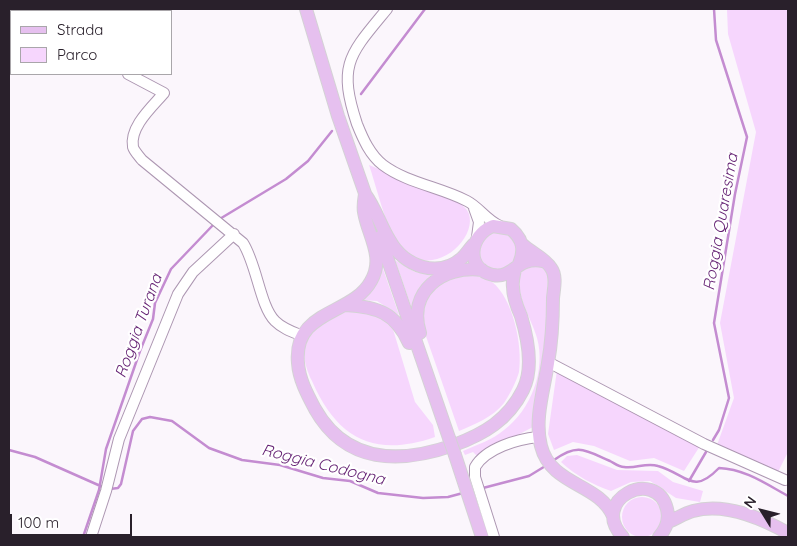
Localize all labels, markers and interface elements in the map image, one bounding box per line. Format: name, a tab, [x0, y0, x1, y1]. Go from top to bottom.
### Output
legend	[10, 10, 172, 75]
text: Strada	[57, 20, 103, 39]
text: Parco	[57, 45, 97, 64]
water label: Roggia Quaresima	[699, 152, 743, 292]
water label: Roggia Turana	[111, 271, 167, 381]
water label: Roggia Codogna	[259, 440, 387, 490]
north arrow	[737, 486, 787, 536]
text: N	[740, 493, 760, 512]
scale bar	[12, 504, 135, 536]
text: 100 m	[18, 513, 59, 532]

